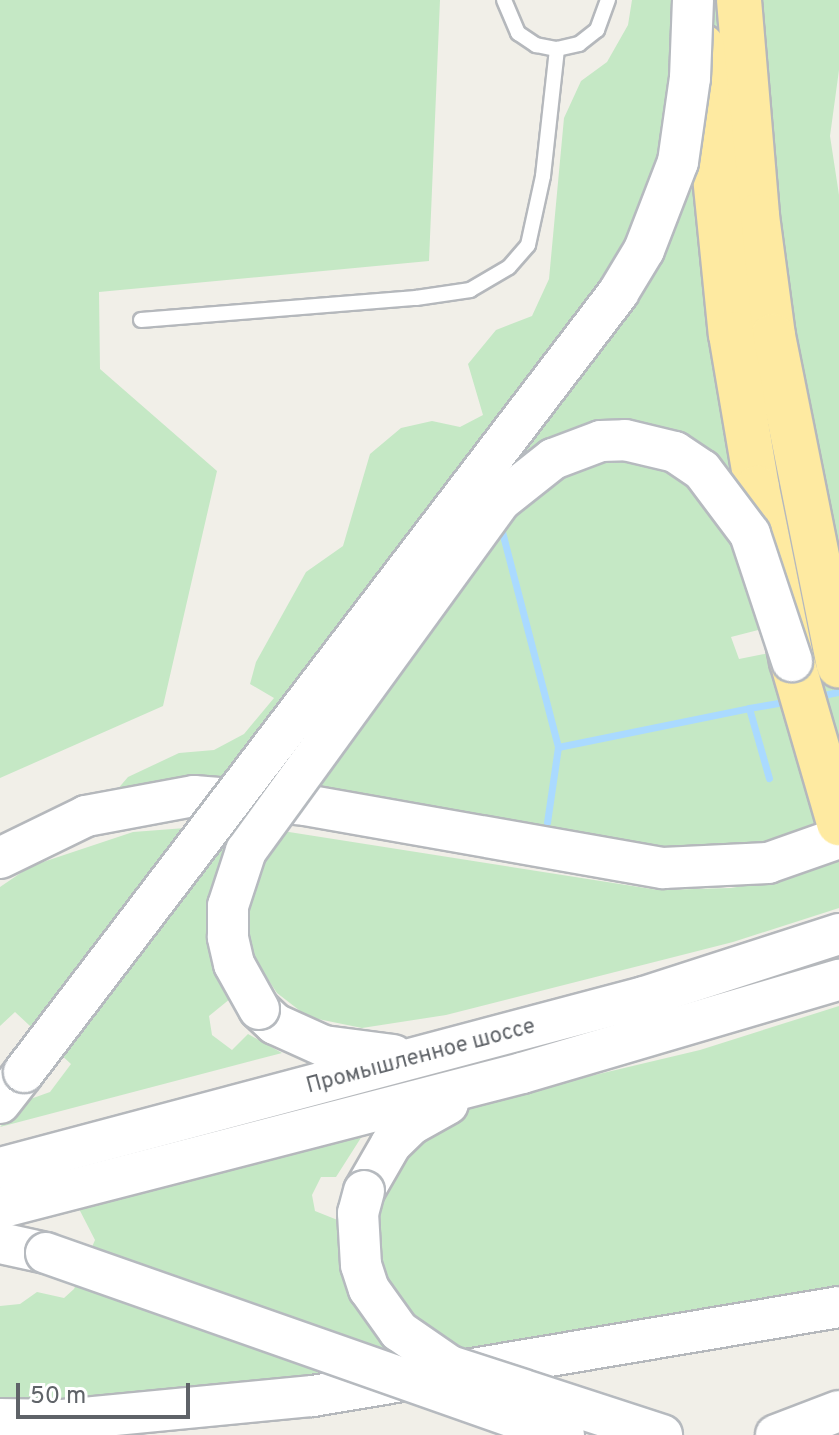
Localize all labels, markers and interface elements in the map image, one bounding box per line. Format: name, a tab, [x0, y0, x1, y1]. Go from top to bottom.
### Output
street label: Промышленное шоссе	[304, 1014, 538, 1100]
scale bar	[20, 1367, 194, 1417]
text: 50 m	[30, 1382, 86, 1412]

